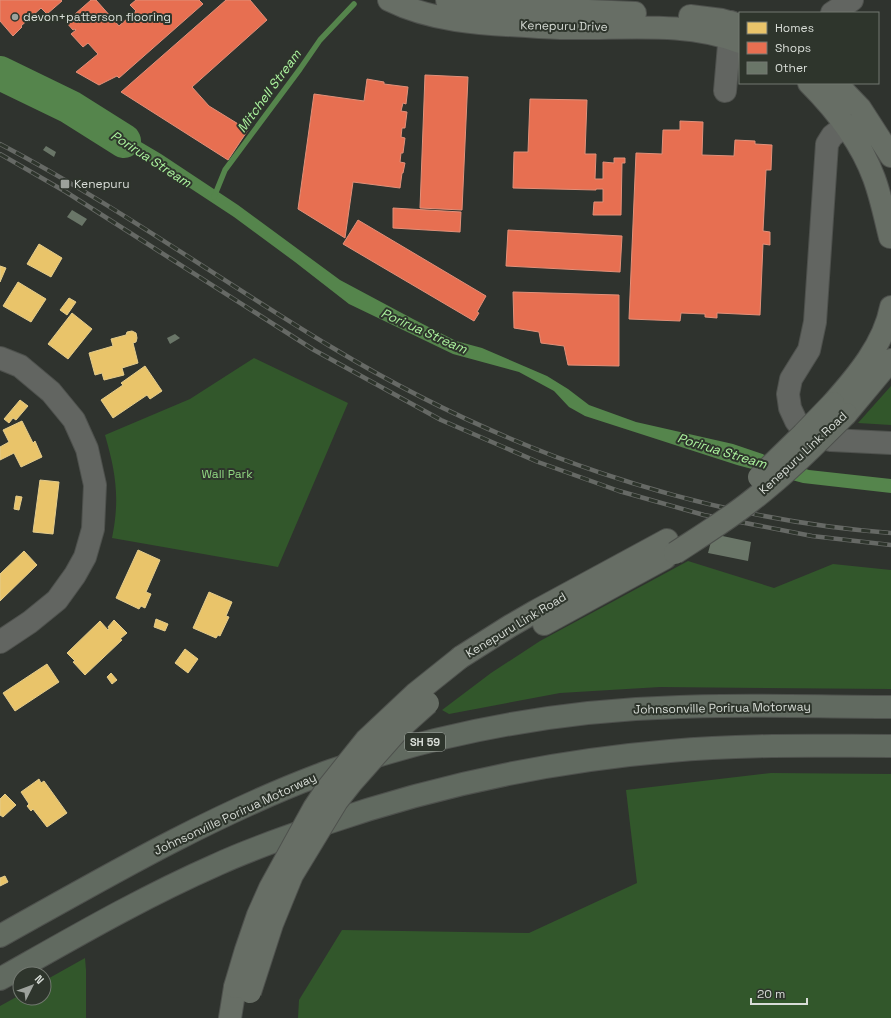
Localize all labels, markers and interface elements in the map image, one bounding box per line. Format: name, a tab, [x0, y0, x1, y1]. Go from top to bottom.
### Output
place label: devon+patterson flooring	[23, 9, 171, 25]
marker: devon+patterson flooring	[10, 12, 20, 22]
legend	[739, 12, 879, 84]
street label: Kenepuru Drive	[520, 17, 608, 35]
text: Homes	[775, 20, 814, 36]
text: Shops	[775, 40, 811, 56]
water label: Mitchell Stream	[233, 46, 305, 136]
text: Other	[775, 60, 808, 76]
water label: Porirua Stream	[108, 127, 195, 192]
place label: Kenepuru	[74, 176, 130, 192]
marker: Kenepuru	[59, 178, 71, 190]
water label: Porirua Stream	[378, 304, 470, 358]
street label: Kenepuru Link Road	[756, 408, 850, 498]
water label: Porirua Stream	[675, 429, 769, 473]
park label: Wall Park	[201, 466, 253, 482]
street label: Kenepuru Link Road	[463, 589, 569, 661]
street label: Johnsonville Porirua Motorway	[633, 698, 811, 718]
road number: SH 59	[405, 733, 445, 751]
street label: Johnsonville Porirua Motorway	[151, 769, 319, 859]
north arrow	[12, 966, 52, 1006]
text: N	[32, 972, 47, 987]
scale bar	[751, 980, 807, 1006]
text: 20 m	[757, 986, 785, 1002]

